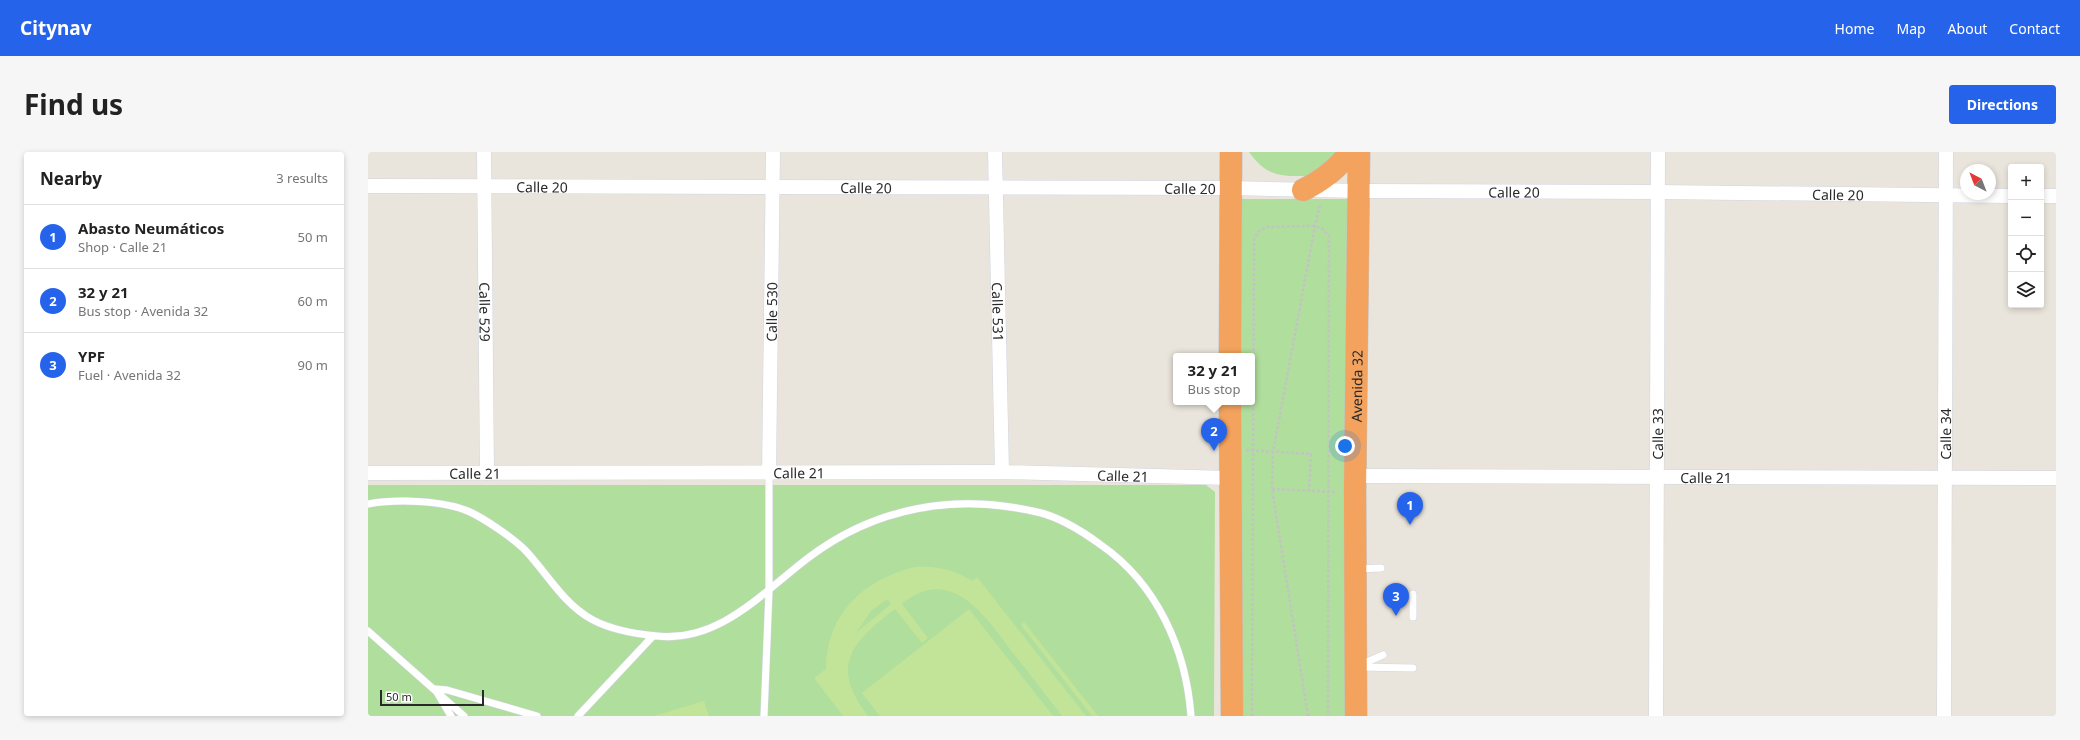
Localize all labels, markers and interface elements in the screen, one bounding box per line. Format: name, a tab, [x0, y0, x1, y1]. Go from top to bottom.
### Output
text: Citynav	[20, 15, 92, 41]
text: Home	[1835, 19, 1874, 38]
text: Map	[1896, 19, 1926, 38]
text: About	[1948, 19, 1987, 38]
text: Contact	[2009, 19, 2060, 38]
text: Find us	[24, 85, 123, 123]
button: Directions	[1949, 85, 2056, 124]
north arrow	[1960, 164, 1996, 200]
map controls	[2008, 164, 2044, 308]
button: +	[2008, 164, 2044, 200]
text: Nearby	[40, 167, 102, 190]
text: 3 results	[276, 169, 328, 187]
street label: Calle 20	[516, 177, 568, 196]
street label: Calle 20	[840, 178, 892, 197]
street label: Calle 20	[1164, 178, 1216, 197]
street label: Calle 20	[1488, 182, 1540, 201]
street label: Calle 20	[1812, 184, 1864, 204]
button: −	[2008, 200, 2044, 236]
text: Abasto Neumáticos	[78, 218, 224, 238]
text: 1	[49, 228, 57, 246]
text: 50 m	[298, 228, 328, 246]
button: locate	[2008, 236, 2044, 272]
text: Shop · Calle 21	[78, 238, 167, 256]
button: layers	[2008, 272, 2044, 308]
text: 32 y 21	[78, 282, 129, 302]
street label: Calle 529	[476, 282, 495, 342]
street label: Calle 530	[761, 282, 781, 342]
street label: Calle 531	[988, 282, 1009, 342]
text: 2	[49, 292, 57, 310]
text: 60 m	[298, 292, 328, 310]
text: Bus stop · Avenida 32	[78, 302, 208, 320]
text: YPF	[78, 346, 105, 366]
street label: Avenida 32	[1346, 350, 1366, 422]
popup	[1173, 353, 1255, 405]
text: 3	[49, 356, 57, 374]
text: 90 m	[298, 356, 328, 374]
text: 32 y 21	[1188, 360, 1238, 380]
text: Fuel · Avenida 32	[78, 366, 181, 384]
text: Bus stop	[1188, 380, 1240, 398]
street label: Calle 33	[1647, 408, 1667, 460]
street label: Calle 34	[1935, 408, 1955, 460]
pin: 2	[1201, 418, 1227, 451]
your location	[1335, 436, 1355, 456]
street label: Calle 21	[449, 463, 501, 482]
street label: Calle 21	[773, 463, 825, 482]
street label: Calle 21	[1097, 465, 1149, 485]
street label: Calle 21	[1680, 467, 1732, 487]
pin: 1	[1397, 492, 1423, 525]
pin: 3	[1383, 583, 1409, 616]
scale bar	[380, 688, 484, 707]
text: 50 m	[386, 689, 412, 704]

